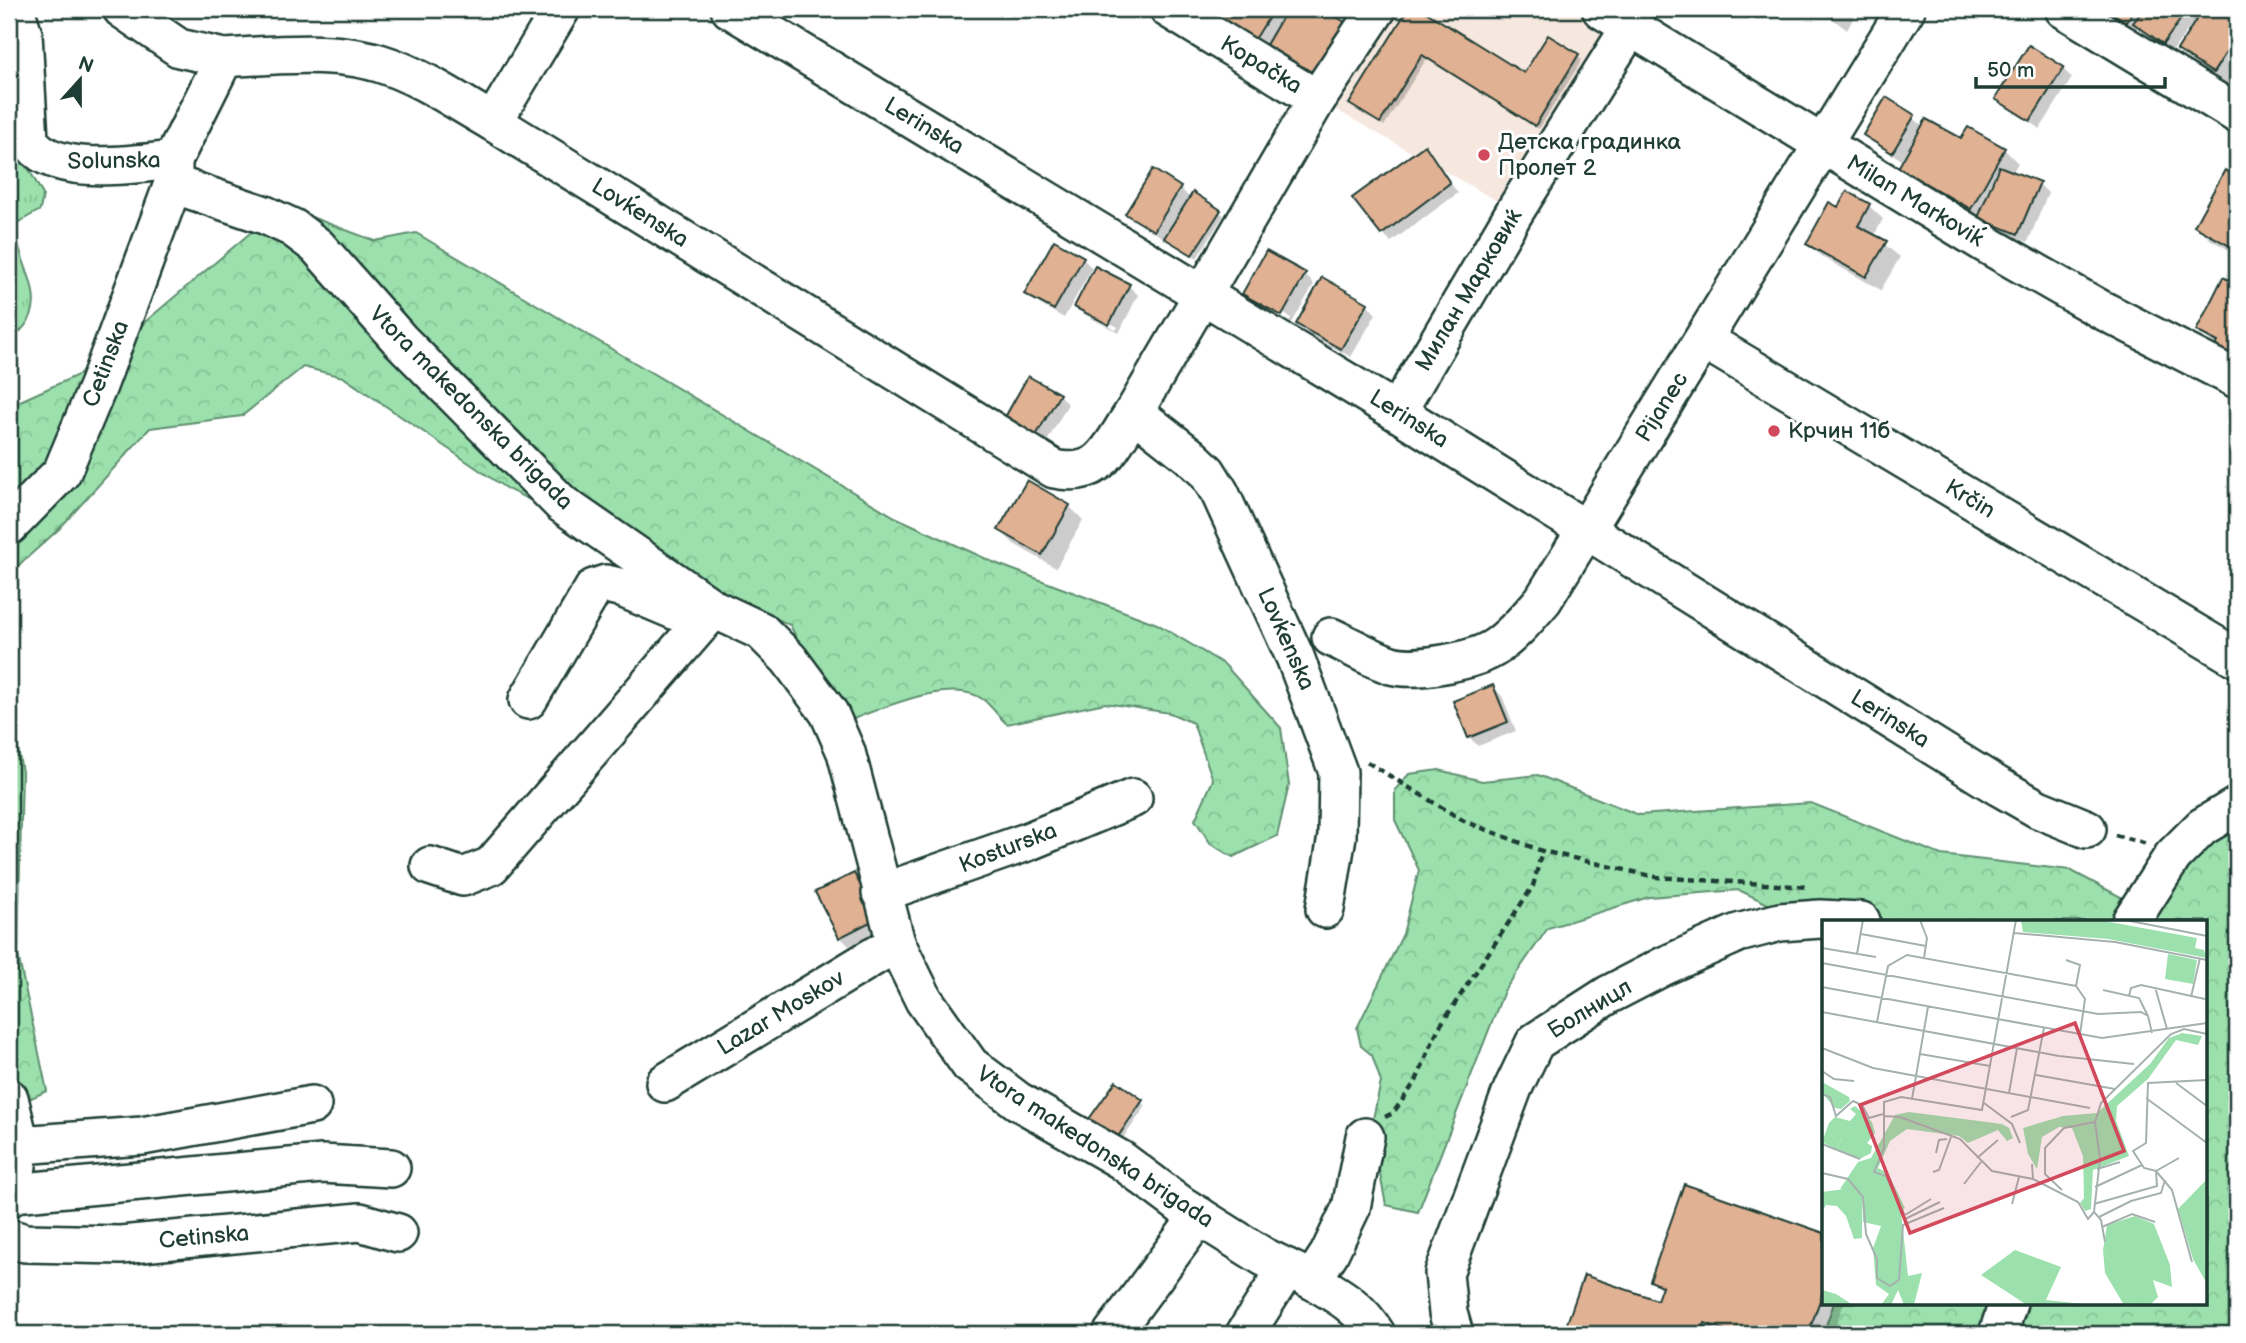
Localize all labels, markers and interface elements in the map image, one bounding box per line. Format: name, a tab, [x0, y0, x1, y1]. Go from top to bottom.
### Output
street label: Kopačka	[1215, 30, 1307, 100]
north arrow	[46, 46, 116, 116]
scale bar	[1976, 46, 2166, 90]
text: N	[75, 52, 96, 79]
text: 50 m	[1987, 58, 2034, 83]
street label: Lerinska	[879, 91, 969, 161]
place label: Детска градинка Пролет 2	[1498, 128, 1682, 182]
street label: Solunska	[67, 146, 161, 176]
marker: Детска градинка Пролет 2	[1476, 147, 1492, 163]
street label: Milan Markoviḱ	[1841, 148, 1990, 253]
street label: Lovḱenska	[586, 171, 694, 254]
street label: Милан Марковиќ	[1410, 204, 1529, 376]
street label: Vtora makedonska brigada	[363, 300, 579, 516]
street label: Cetinska	[77, 317, 135, 411]
street label: Pijanec	[1630, 367, 1694, 447]
street label: Lerinska	[1364, 384, 1454, 454]
place label: Крчин 11б	[1788, 417, 1891, 445]
marker: Крчин 11б	[1766, 423, 1782, 439]
street label: Krčin	[1940, 473, 2000, 525]
street label: Lovḱenska	[1251, 583, 1322, 695]
street label: Lerinska	[1845, 684, 1935, 754]
street label: Kosturska	[955, 817, 1061, 879]
inset map	[1822, 920, 2208, 1304]
street label: Lazar Moskov	[713, 964, 850, 1062]
street label: Болницл	[1543, 973, 1637, 1045]
street label: Vtora makedonska brigada	[971, 1060, 1219, 1234]
street label: Cetinska	[158, 1219, 250, 1255]

